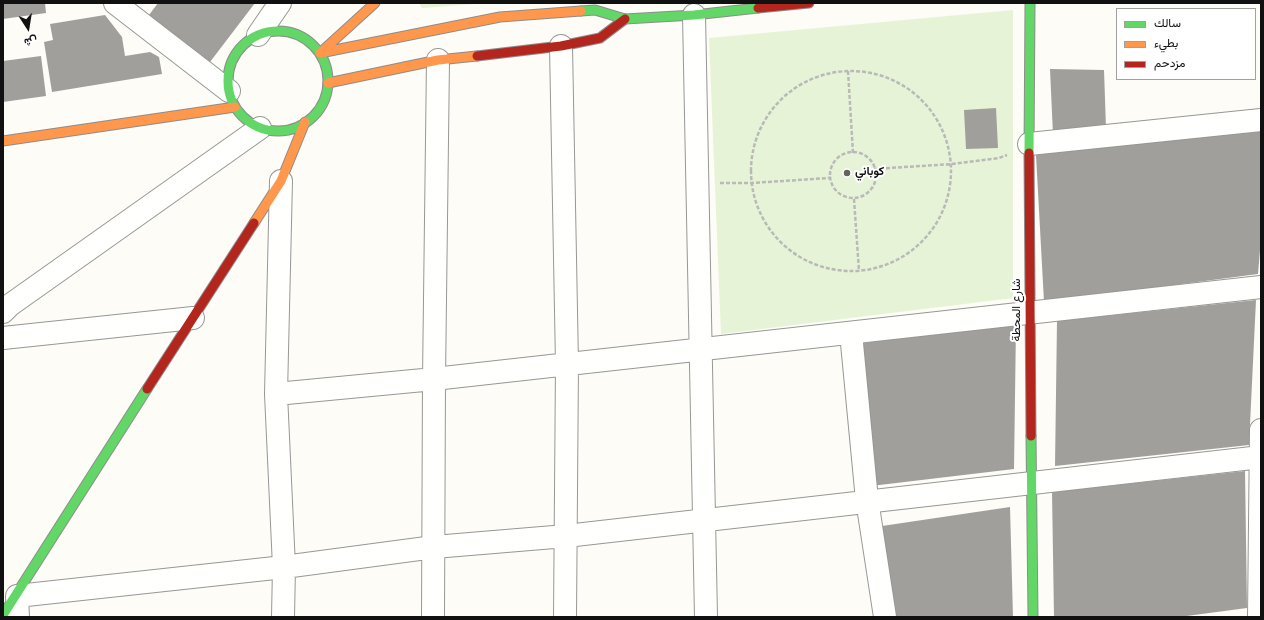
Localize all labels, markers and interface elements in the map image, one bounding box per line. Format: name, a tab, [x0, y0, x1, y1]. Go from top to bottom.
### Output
north arrow	[8, 8, 48, 48]
legend	[1116, 8, 1256, 80]
text: سالك	[1154, 15, 1181, 33]
text: ش	[22, 31, 39, 50]
text: بطيء	[1154, 35, 1178, 53]
text: مزدحم	[1154, 55, 1185, 73]
place label: كوباني	[855, 166, 884, 180]
marker: كوباني	[842, 168, 852, 178]
street label: شارع المحطة	[1011, 279, 1025, 341]

